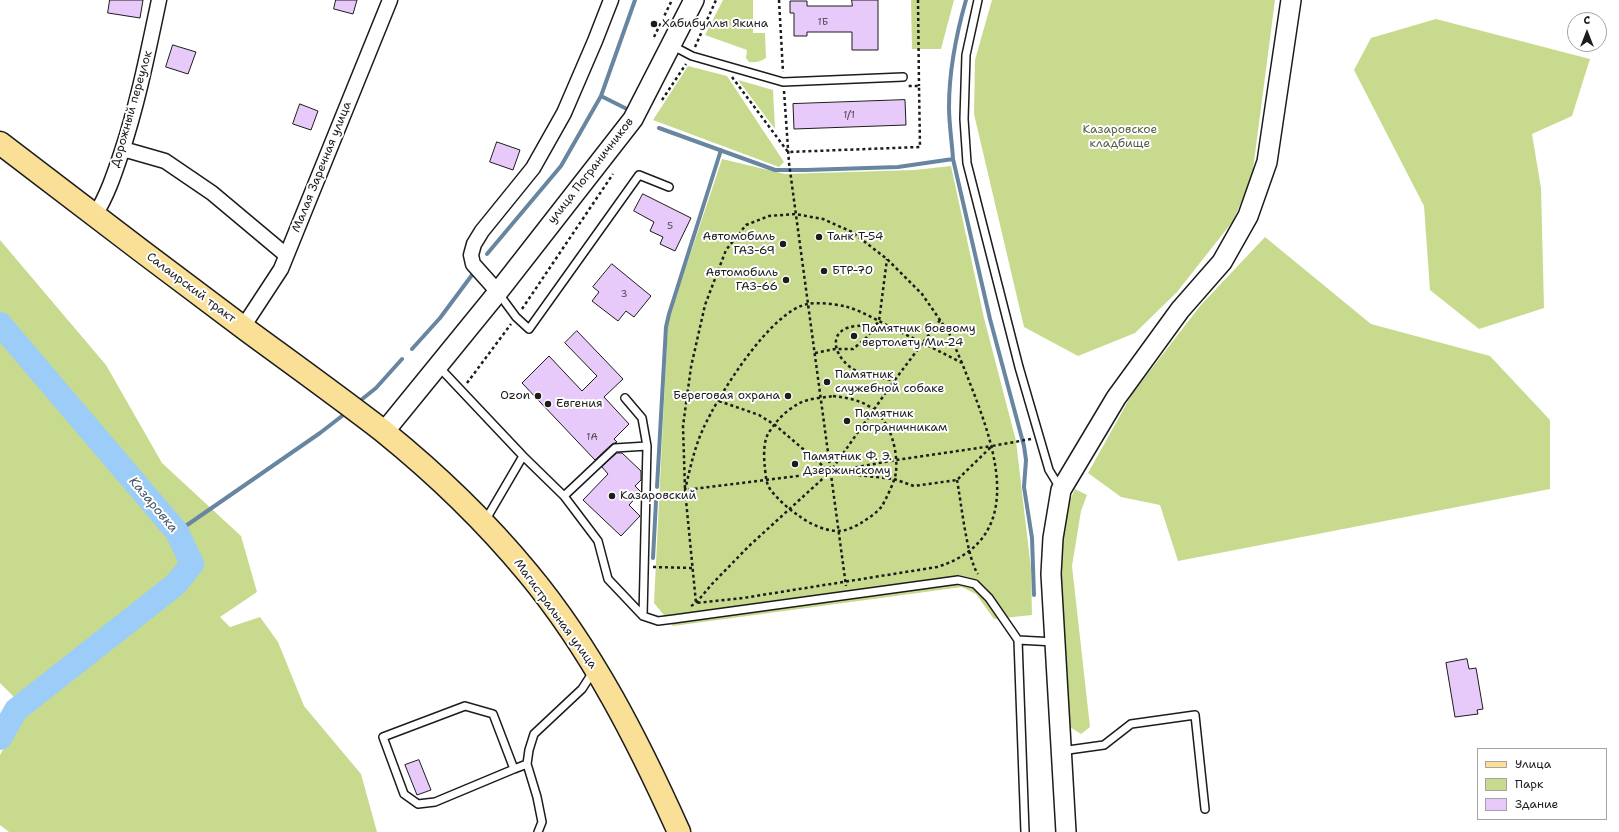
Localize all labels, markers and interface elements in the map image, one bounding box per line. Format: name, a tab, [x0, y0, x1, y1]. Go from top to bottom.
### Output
north arrow	[1567, 12, 1607, 52]
text: С	[1584, 13, 1590, 28]
house number: 1Б	[818, 16, 828, 28]
place label: Хабибуллы Якина	[662, 17, 768, 31]
marker: Хабибуллы Якина	[649, 19, 659, 29]
street label: Дорожный переулок	[108, 49, 156, 169]
street label: Малая Заречная улица	[289, 99, 355, 235]
house number: 1/1	[843, 109, 855, 121]
street label: улица Пограничников	[545, 115, 637, 227]
park label: Казаровское кладбище	[1083, 123, 1157, 151]
house number: 5	[667, 220, 673, 232]
place label: Автомобиль ГАЗ-69	[703, 230, 775, 258]
place label: Танк Т-54	[827, 230, 883, 244]
marker: Танк Т-54	[814, 232, 824, 242]
marker: Автомобиль ГАЗ-69	[778, 239, 788, 249]
street label: Салаирский тракт	[144, 250, 238, 326]
place label: БТР-70	[832, 264, 873, 278]
place label: Автомобиль ГАЗ-66	[706, 266, 778, 294]
marker: БТР-70	[819, 266, 829, 276]
marker: Автомобиль ГАЗ-66	[781, 275, 791, 285]
house number: 3	[621, 288, 627, 300]
place label: Памятник боевому вертолету Ми-24	[862, 322, 976, 350]
marker: Памятник боевому вертолету Ми-24	[849, 331, 859, 341]
place label: Памятник служебной собаке	[835, 368, 944, 396]
marker: Памятник служебной собаке	[822, 377, 832, 387]
place label: Ozon	[500, 389, 530, 403]
place label: Береговая охрана	[673, 389, 780, 403]
marker: Ozon	[533, 391, 543, 401]
marker: Береговая охрана	[783, 391, 793, 401]
place label: Евгения	[556, 397, 603, 411]
marker: Евгения	[543, 399, 553, 409]
place label: Памятник пограничникам	[855, 407, 947, 435]
marker: Памятник пограничникам	[842, 416, 852, 426]
house number: 1А	[586, 431, 598, 443]
place label: Памятник Ф. Э. Дзержинскому	[803, 450, 892, 478]
marker: Памятник Ф. Э. Дзержинскому	[790, 459, 800, 469]
water label: Казаровка	[125, 474, 181, 536]
place label: Казаровский	[620, 489, 696, 503]
marker: Казаровский	[607, 491, 617, 501]
street label: Магистральная улица	[510, 556, 600, 672]
legend	[1477, 748, 1607, 820]
text: Улица	[1515, 756, 1551, 772]
text: Парк	[1515, 776, 1543, 792]
text: Здание	[1515, 796, 1558, 812]

